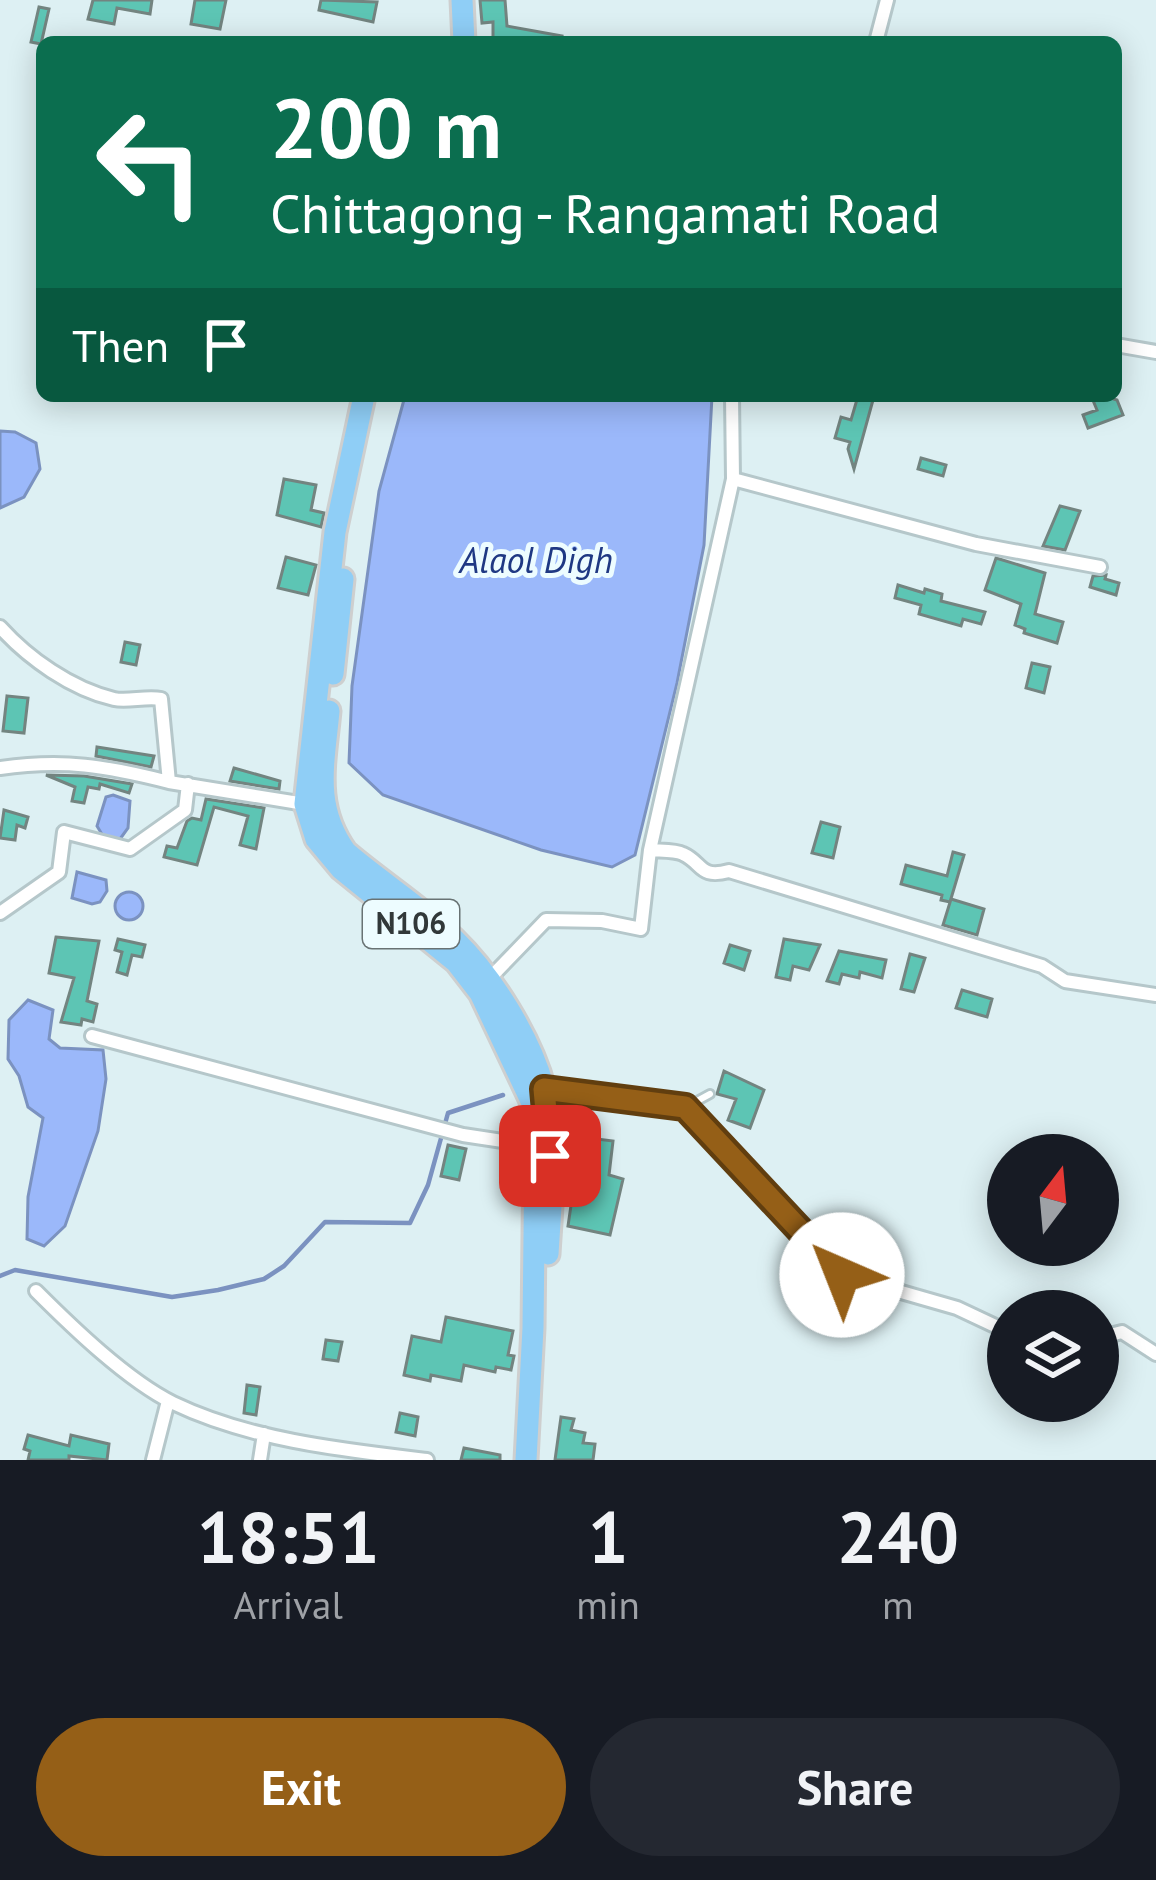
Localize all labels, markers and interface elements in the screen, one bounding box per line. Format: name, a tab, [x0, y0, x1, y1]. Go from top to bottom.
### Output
text: 200 m	[270, 72, 502, 181]
icon: left	[72, 84, 228, 240]
text: Chittagong - Rangamati Road	[270, 178, 940, 248]
icon: arrive	[193, 312, 259, 378]
text: Then	[72, 316, 169, 374]
water label: Alaol Digh	[457, 536, 613, 583]
road number: N106	[363, 900, 459, 948]
pin	[499, 1105, 601, 1207]
icon: arrive	[517, 1123, 583, 1189]
north arrow	[987, 1134, 1119, 1266]
map controls	[987, 1134, 1119, 1422]
position arrow	[779, 1212, 905, 1338]
button: layers	[987, 1290, 1119, 1422]
text: 18:51	[197, 1490, 380, 1583]
text: 1	[588, 1490, 629, 1583]
text: 240	[837, 1490, 959, 1583]
text: Arrival	[234, 1579, 343, 1630]
text: min	[576, 1579, 640, 1630]
text: m	[882, 1579, 914, 1630]
button: Exit	[36, 1718, 566, 1856]
button: Share	[590, 1718, 1120, 1856]

